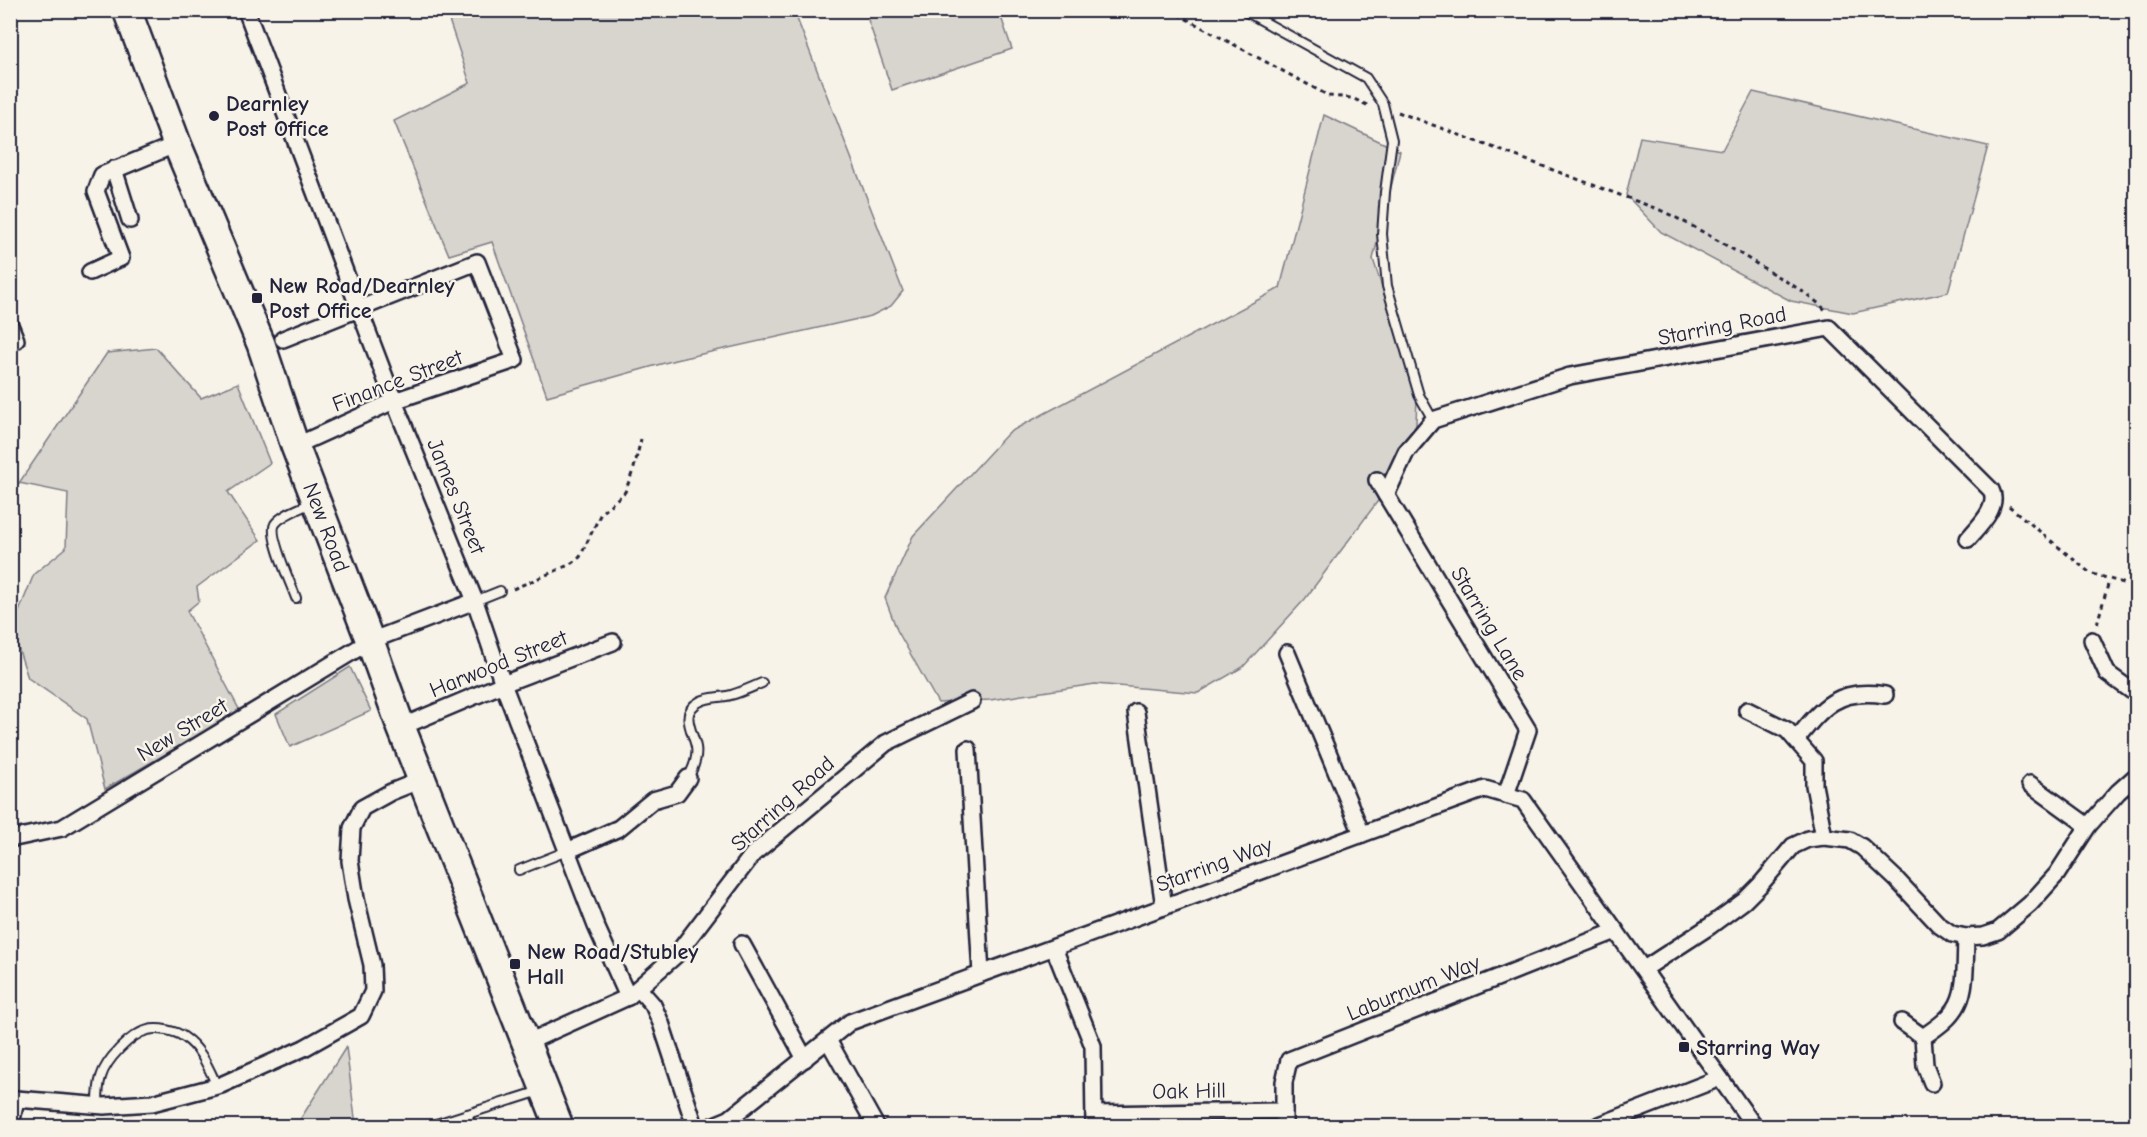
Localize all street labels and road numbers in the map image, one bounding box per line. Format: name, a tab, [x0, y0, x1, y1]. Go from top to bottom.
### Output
street label: Starring Road	[1656, 301, 1789, 351]
street label: Finance Street	[329, 344, 467, 418]
street label: James Street	[421, 435, 491, 559]
street label: New Road	[297, 479, 355, 576]
street label: Starring Lane	[1445, 562, 1533, 685]
street label: Harwood Street	[426, 624, 572, 703]
street label: New Street	[132, 692, 233, 767]
street label: Starring Road	[726, 750, 840, 857]
street label: Starring Way	[1153, 832, 1276, 898]
street label: Laburnum Way	[1343, 949, 1484, 1026]
street label: Oak Hill	[1152, 1077, 1226, 1105]

